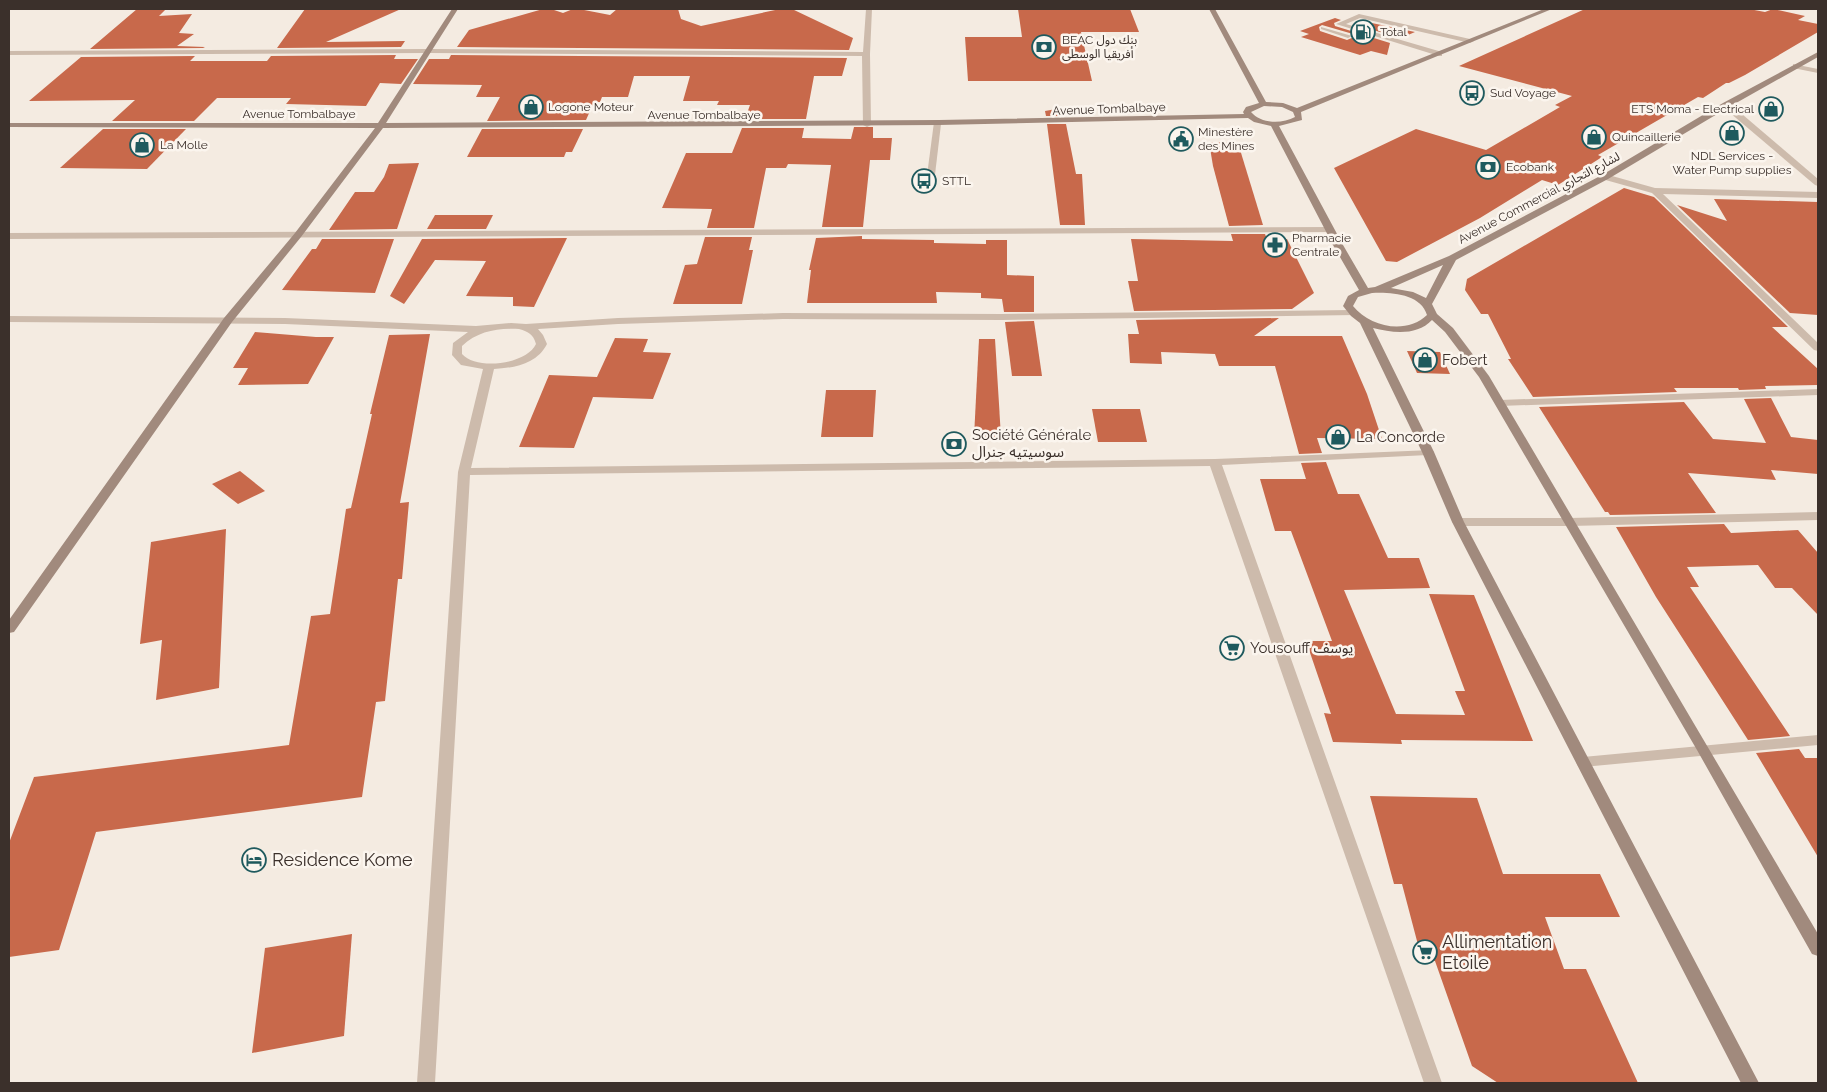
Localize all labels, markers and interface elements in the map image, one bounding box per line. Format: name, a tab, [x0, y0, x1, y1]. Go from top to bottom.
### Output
fuel station icon: Total	[1350, 19, 1376, 45]
place label: Total	[1380, 25, 1408, 39]
place label: BEAC بنك دول أفريقيا الوسطى	[1062, 33, 1137, 61]
bank icon: BEAC بنك دول أفريقيا الوسطى	[1031, 34, 1057, 60]
bus stop icon: Sud Voyage	[1459, 80, 1485, 106]
place label: Sud Voyage	[1490, 86, 1556, 100]
shop icon: Logone Moteur	[518, 94, 544, 120]
shop icon: ETS Moma - Electrical	[1758, 96, 1784, 122]
place label: Logone Moteur	[548, 100, 634, 114]
street label: Avenue Tombalbaye	[1052, 100, 1166, 118]
place label: ETS Moma - Electrical	[1631, 102, 1755, 116]
street label: Avenue Tombalbaye	[242, 107, 356, 121]
street label: Avenue Tombalbaye	[647, 108, 761, 122]
shop icon: NDL Services - Water Pump supplies	[1719, 120, 1745, 146]
shop icon: Quincaillerie	[1581, 124, 1607, 150]
place label: Minestère des Mines	[1198, 125, 1255, 153]
public building icon: Minestère des Mines	[1168, 126, 1194, 152]
place label: Quincaillerie	[1612, 130, 1681, 144]
shop icon: La Molle	[129, 132, 155, 158]
place label: La Molle	[160, 138, 208, 152]
street label: Avenue Commercial لشارع التجاري	[1456, 149, 1623, 249]
place label: NDL Services - Water Pump supplies	[1673, 149, 1792, 177]
bank icon: Ecobank	[1475, 154, 1501, 180]
place label: Ecobank	[1506, 160, 1555, 174]
bus stop icon: STTL	[911, 168, 937, 194]
place label: STTL	[942, 174, 971, 188]
place label: Pharmacie Centrale	[1292, 231, 1351, 259]
pharmacy icon: Pharmacie Centrale	[1262, 232, 1288, 258]
shop icon: Fobert	[1412, 347, 1438, 373]
place label: Fobert	[1442, 351, 1488, 369]
shop icon: La Concorde	[1325, 424, 1351, 450]
place label: Société Générale سوسيتيه جنرال	[972, 426, 1091, 461]
place label: La Concorde	[1356, 428, 1445, 446]
bank icon: Société Générale سوسيتيه جنرال	[941, 431, 967, 457]
supermarket icon: Yousouff يوسف	[1219, 635, 1245, 661]
place label: Yousouff يوسف	[1250, 639, 1353, 657]
hotel icon: Residence Kome	[241, 847, 267, 873]
place label: Residence Kome	[272, 849, 413, 870]
place label: Allimentation Etoile	[1442, 931, 1552, 973]
supermarket icon: Allimentation Etoile	[1412, 939, 1438, 965]

